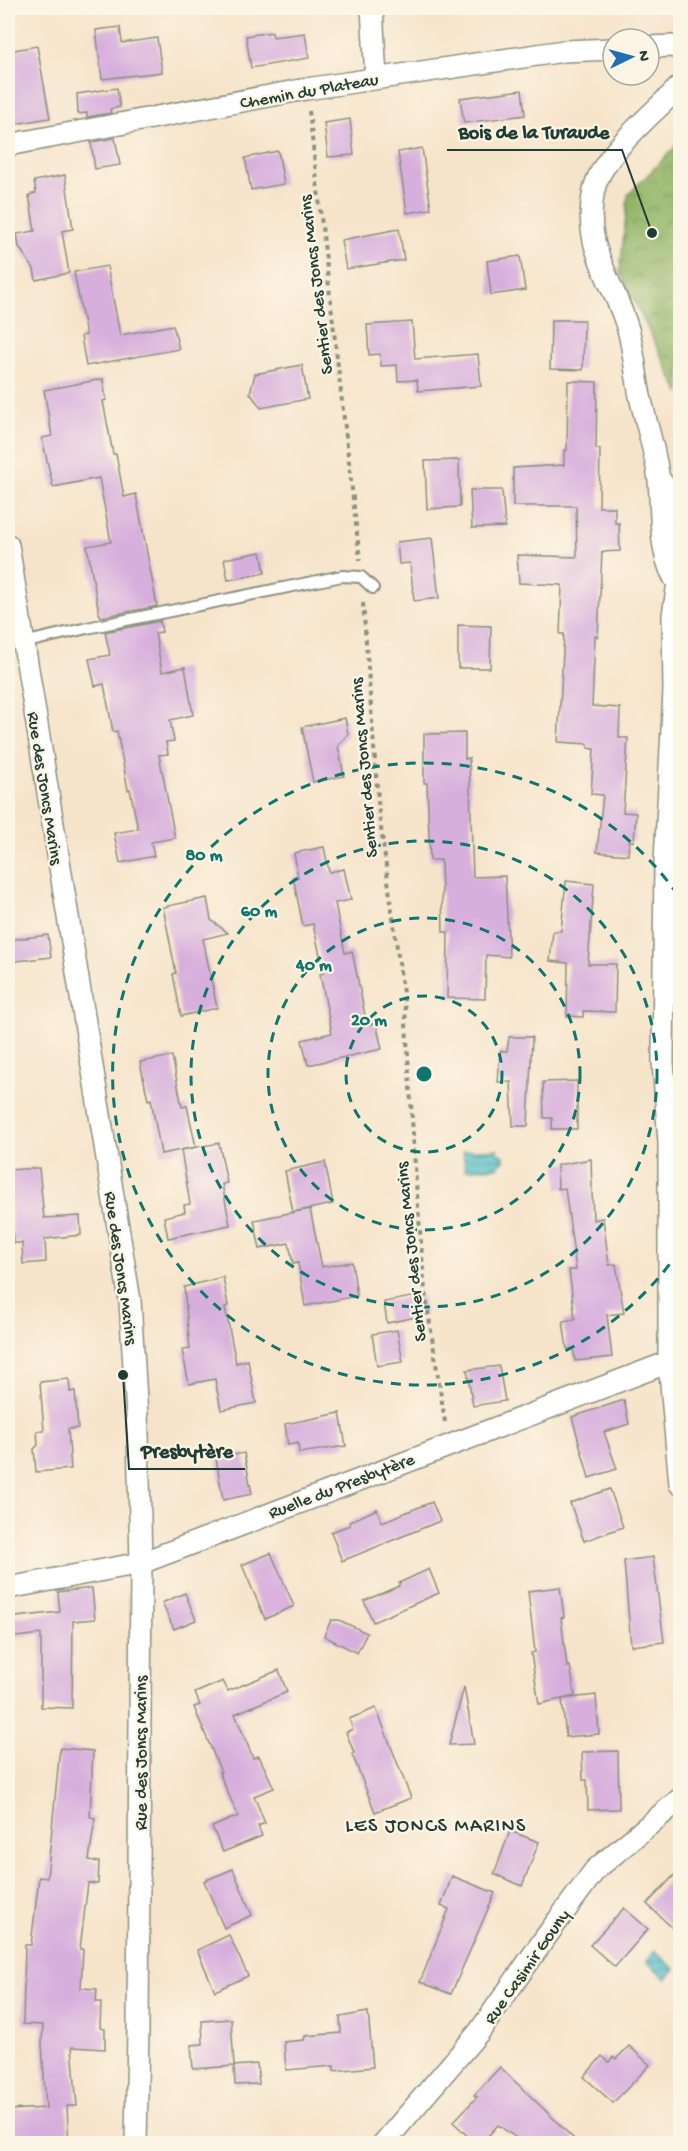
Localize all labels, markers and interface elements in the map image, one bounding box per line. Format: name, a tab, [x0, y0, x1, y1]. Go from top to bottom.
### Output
north arrow	[601, 27, 661, 87]
text: N	[633, 50, 652, 63]
street label: Chemin du Plateau	[238, 70, 381, 115]
callout: Bois de la Turaude	[447, 112, 622, 150]
text: Bois de la Turaude	[458, 123, 610, 146]
street label: Sentier des Joncs Marins	[296, 192, 339, 376]
street label: Sentier des Joncs Marins	[347, 676, 384, 859]
street label: Rue des Joncs Marins	[21, 710, 66, 868]
text: 80 m	[185, 846, 223, 867]
text: 60 m	[241, 902, 277, 923]
text: 40 m	[295, 956, 332, 977]
text: 20 m	[351, 1011, 387, 1032]
centre of rings	[414, 1064, 434, 1084]
street label: Sentier des Joncs Marins	[392, 1160, 432, 1343]
street label: Rue des Joncs Marins	[98, 1190, 141, 1348]
callout: Presbytère	[129, 1431, 245, 1469]
text: Presbytère	[140, 1442, 234, 1465]
street label: Ruelle du Presbytère	[266, 1450, 419, 1525]
street label: Rue des Joncs Marins	[132, 1674, 153, 1830]
district label: LES JONCS MARINS	[345, 1816, 527, 1839]
street label: Rue Casimir Gouny	[481, 1906, 576, 2029]

